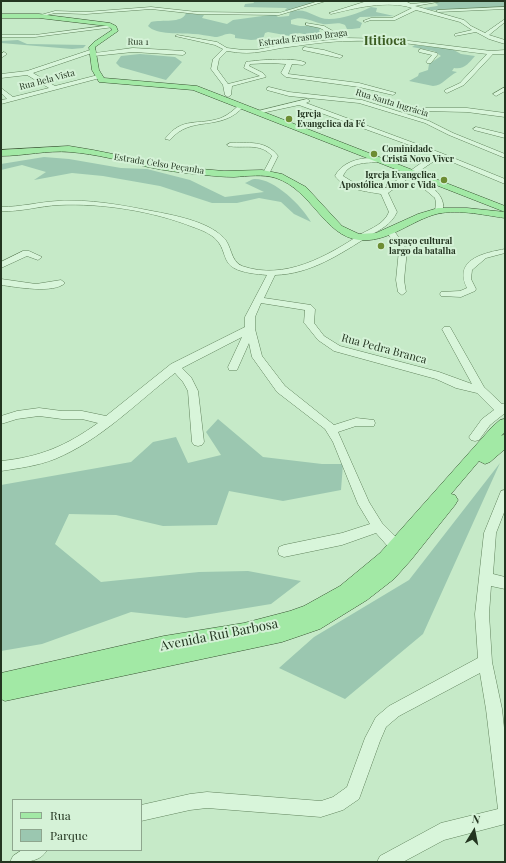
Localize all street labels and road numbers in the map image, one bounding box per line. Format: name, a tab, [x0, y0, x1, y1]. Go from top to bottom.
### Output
street label: Estrada Erasmo Braga	[258, 27, 348, 49]
street label: Rua 1	[127, 36, 149, 48]
street label: Rua Bela Vista	[18, 67, 76, 93]
street label: Rua Santa Ingrácia	[354, 87, 430, 119]
street label: Estrada Celso Peçanha	[113, 152, 205, 176]
street label: Rua Pedra Branca	[340, 331, 428, 367]
street label: Avenida Rui Barbosa	[159, 616, 279, 654]

